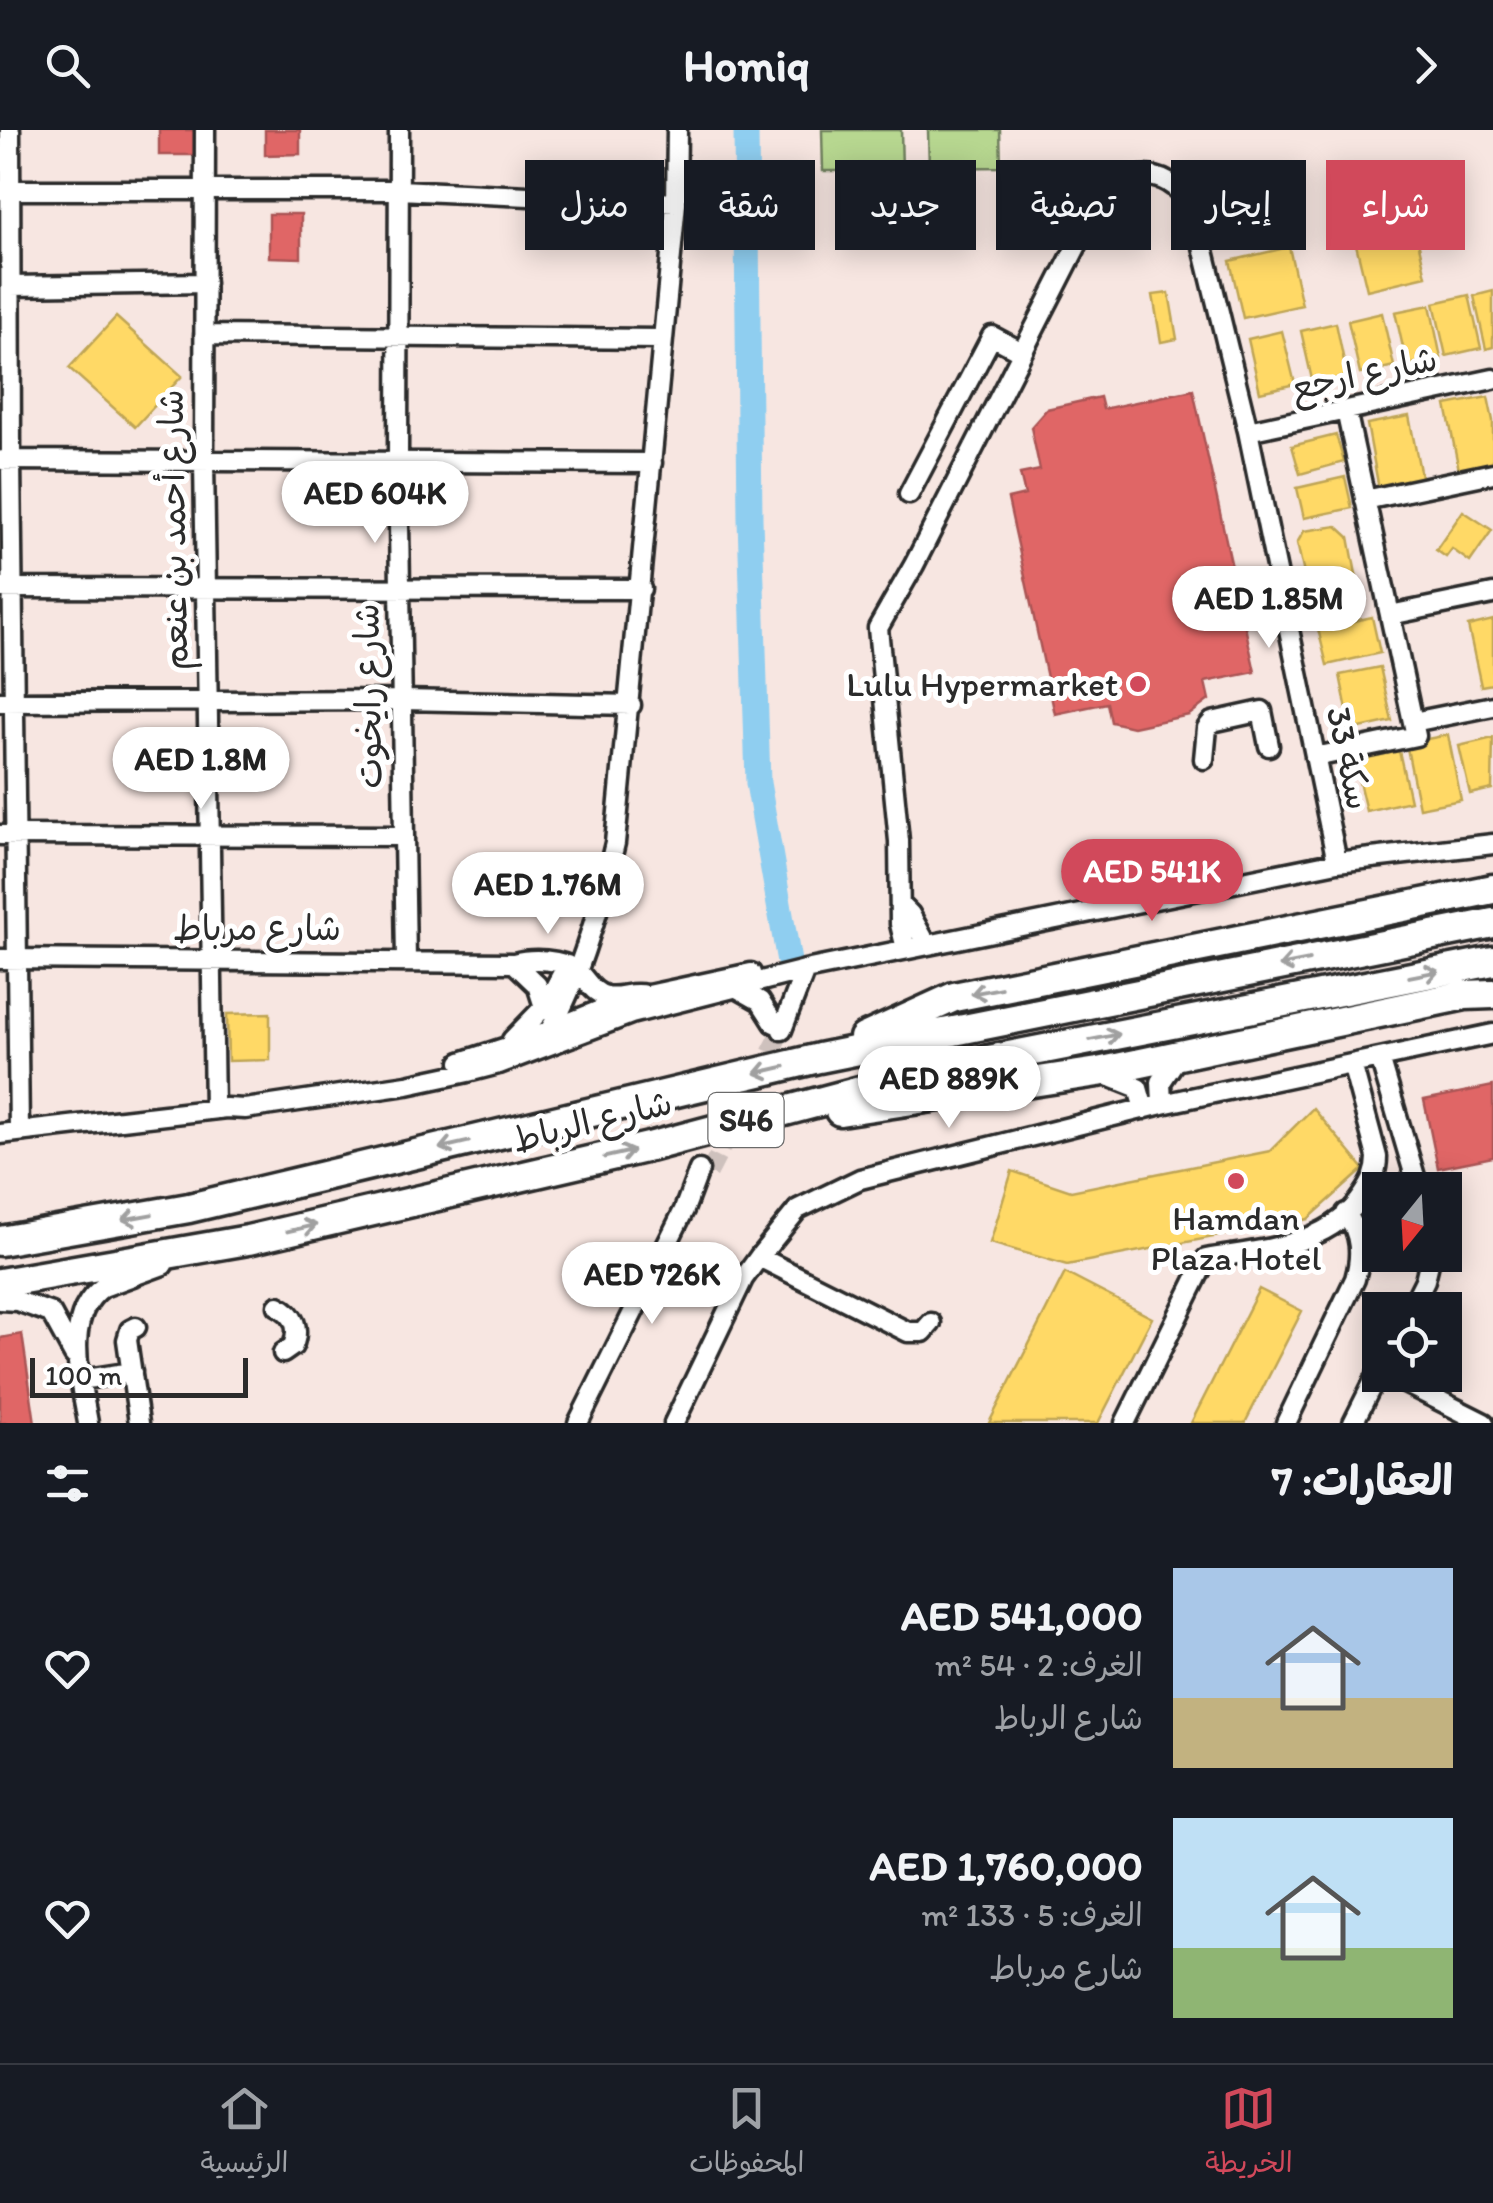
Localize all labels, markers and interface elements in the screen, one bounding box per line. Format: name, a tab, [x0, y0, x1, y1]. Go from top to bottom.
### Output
icon: search	[40, 38, 95, 93]
text: Homiq	[683, 38, 810, 92]
icon: forward	[1398, 38, 1453, 93]
chip: منزل	[525, 160, 664, 250]
chip: شقة	[684, 160, 815, 250]
chip: جديد	[835, 160, 976, 250]
chip: تصفية	[996, 160, 1151, 250]
chip: إيجار	[1171, 160, 1306, 250]
chip: شراء	[1326, 160, 1465, 250]
street label: شارع ارجع	[1287, 337, 1442, 413]
street label: شارع أحمد بن عنعم	[150, 389, 202, 671]
pin: AED 604K	[272, 461, 478, 546]
text: AED 604K	[304, 474, 446, 512]
pin: AED 1.85M	[1155, 566, 1383, 651]
text: AED 1.85M	[1194, 579, 1344, 617]
street label: شارع رايخوت	[345, 603, 395, 789]
place label: Lulu Hypermarket	[846, 663, 1118, 705]
marker: Lulu Hypermarket	[1127, 673, 1149, 695]
street label: سكة 33	[1318, 703, 1380, 813]
pin: AED 1.8M	[98, 727, 304, 812]
text: AED 1.8M	[135, 740, 267, 778]
pin: AED 541K	[1049, 839, 1255, 924]
pin: AED 1.76M	[434, 852, 662, 937]
text: AED 541K	[1083, 852, 1221, 890]
text: AED 1.76M	[474, 865, 622, 903]
street label: شارع مرباط	[173, 907, 341, 953]
one-way arrow	[1279, 954, 1311, 973]
one-way arrow	[1407, 964, 1439, 983]
one-way arrow	[970, 982, 1002, 1001]
one-way arrow	[1088, 1027, 1121, 1046]
pin: AED 889K	[846, 1046, 1052, 1131]
text: AED 889K	[880, 1059, 1018, 1097]
one-way arrow	[755, 1062, 787, 1080]
street label: شارع الرباط	[508, 1081, 677, 1165]
road number: S46	[708, 1093, 784, 1147]
one-way arrow	[439, 1137, 471, 1155]
one-way arrow	[602, 1144, 634, 1162]
marker: Hamdan Plaza Hotel	[1225, 1170, 1247, 1192]
north arrow	[1362, 1172, 1462, 1272]
map controls	[1362, 1172, 1462, 1392]
place label: Hamdan Plaza Hotel	[1151, 1197, 1322, 1279]
one-way arrow	[122, 1208, 154, 1227]
one-way arrow	[285, 1217, 317, 1236]
pin: AED 726K	[549, 1242, 755, 1327]
text: AED 726K	[584, 1255, 720, 1293]
button: locate	[1362, 1292, 1462, 1392]
scale bar	[30, 1353, 248, 1398]
text: 100 m	[45, 1358, 122, 1392]
text: العقارات: 7	[1272, 1455, 1453, 1506]
icon: filters	[40, 1456, 95, 1511]
text: AED 541,000	[901, 1590, 1143, 1641]
icon: home	[1253, 1608, 1373, 1728]
icon: heart	[40, 1641, 95, 1696]
text: الغرف: 2 · 54 m²	[935, 1646, 1143, 1684]
text: شارع الرباط	[994, 1699, 1143, 1737]
text: AED 1,760,000	[869, 1840, 1143, 1891]
icon: home	[1253, 1858, 1373, 1978]
icon: heart	[40, 1891, 95, 1946]
text: الغرف: 5 · 133 m²	[921, 1896, 1143, 1934]
text: شارع مرباط	[989, 1949, 1143, 1987]
tab: الرئيسية	[200, 2081, 288, 2187]
tab: المحفوظات	[689, 2081, 804, 2187]
tab: الخريطة	[1205, 2081, 1293, 2187]

